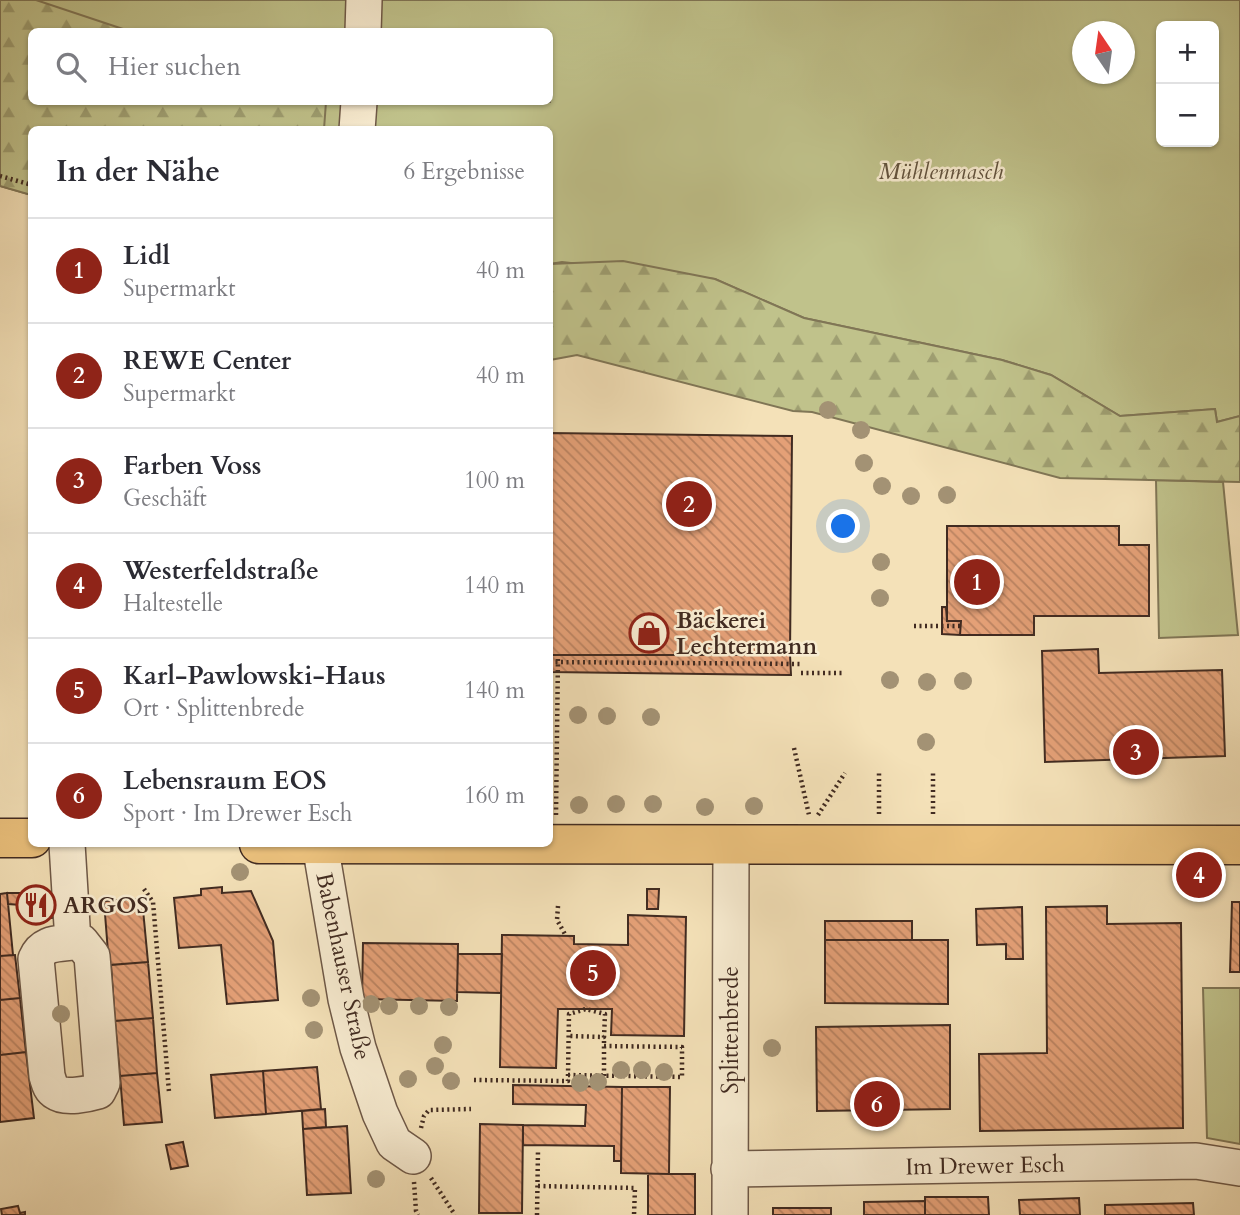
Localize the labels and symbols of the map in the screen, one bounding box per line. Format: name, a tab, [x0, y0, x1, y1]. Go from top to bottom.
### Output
north arrow	[1072, 21, 1135, 84]
park label: Mühlenmasch	[879, 156, 1003, 187]
pin: 2	[666, 478, 712, 530]
your location	[826, 509, 860, 543]
pin: 1	[954, 556, 1000, 608]
place label: Bäckerei Lechtermann	[676, 605, 818, 662]
shop icon: Bäckerei Lechtermann	[628, 612, 670, 654]
pin: 3	[1113, 726, 1159, 778]
pin: 4	[1176, 849, 1222, 901]
street label: Babenhauser Straße	[309, 870, 378, 1063]
restaurant icon: ARGOS	[15, 884, 57, 926]
place label: ARGOS	[63, 890, 149, 921]
pin: 5	[570, 947, 616, 999]
street label: Splittenbrede	[715, 966, 746, 1094]
pin: 6	[854, 1078, 900, 1130]
street label: Im Drewer Esch	[905, 1149, 1065, 1182]

